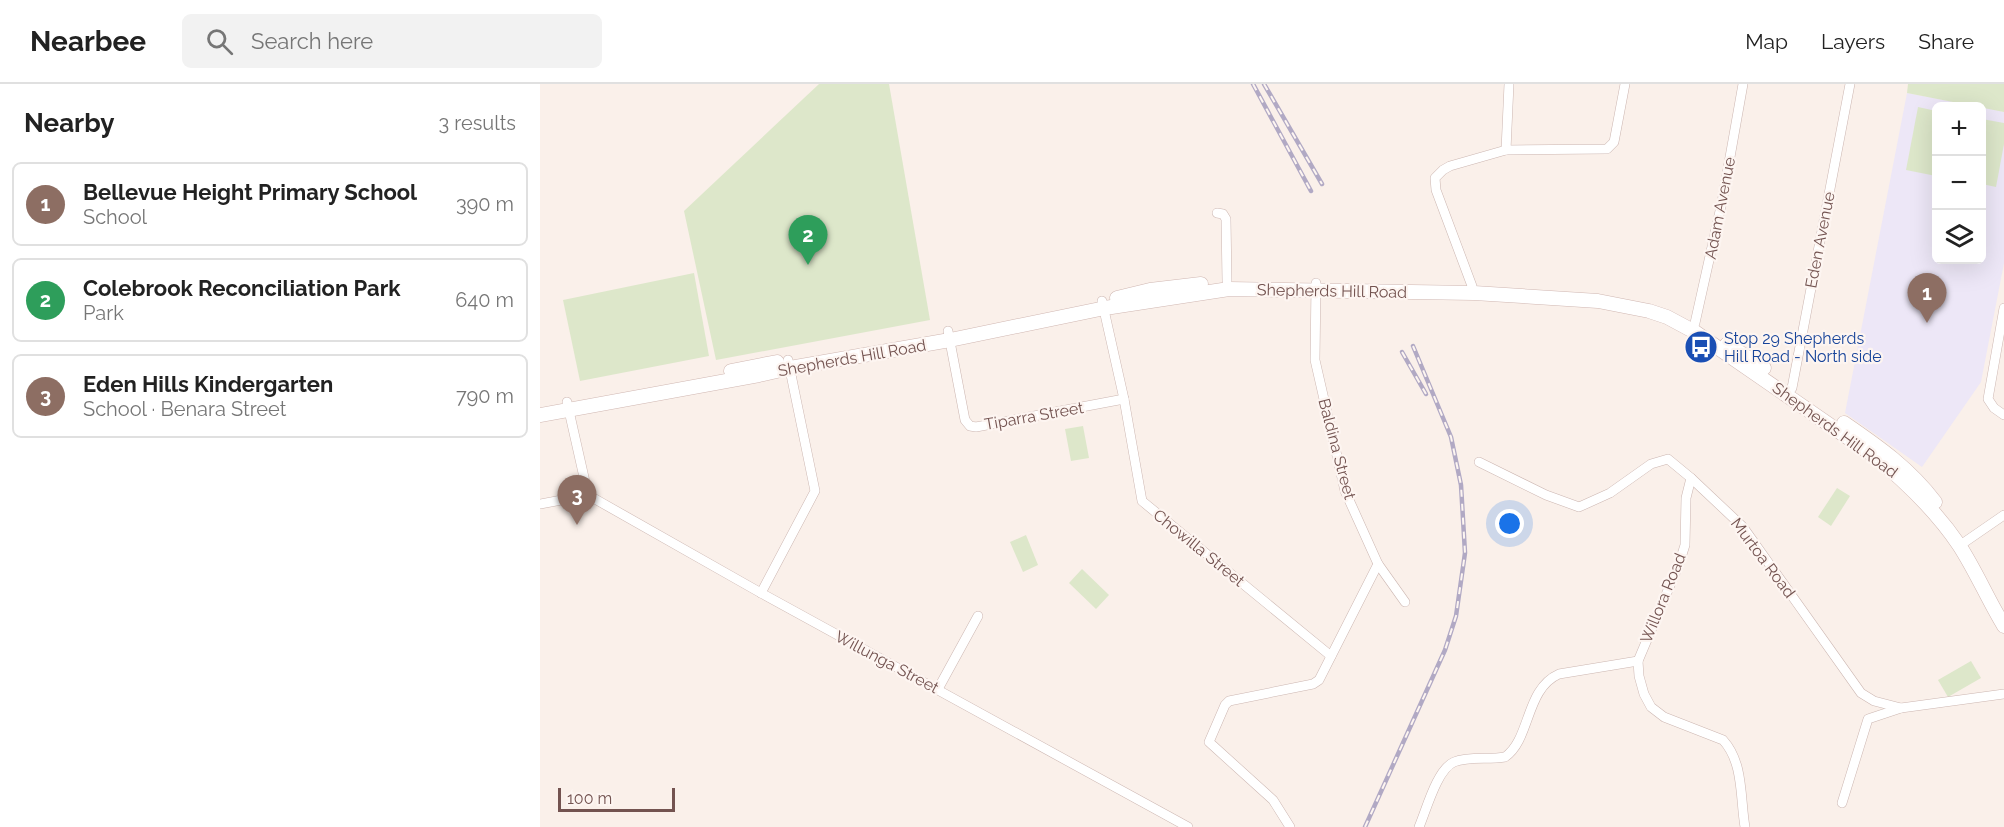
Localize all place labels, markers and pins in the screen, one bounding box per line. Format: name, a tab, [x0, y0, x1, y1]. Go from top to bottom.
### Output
pin: 2	[788, 216, 828, 265]
pin: 1	[1908, 274, 1946, 323]
bus stop icon: Stop 29 Shepherds Hill Road - North side	[1683, 329, 1719, 365]
place label: Stop 29 Shepherds Hill Road - North side	[1724, 329, 1882, 366]
pin: 3	[558, 476, 597, 525]

